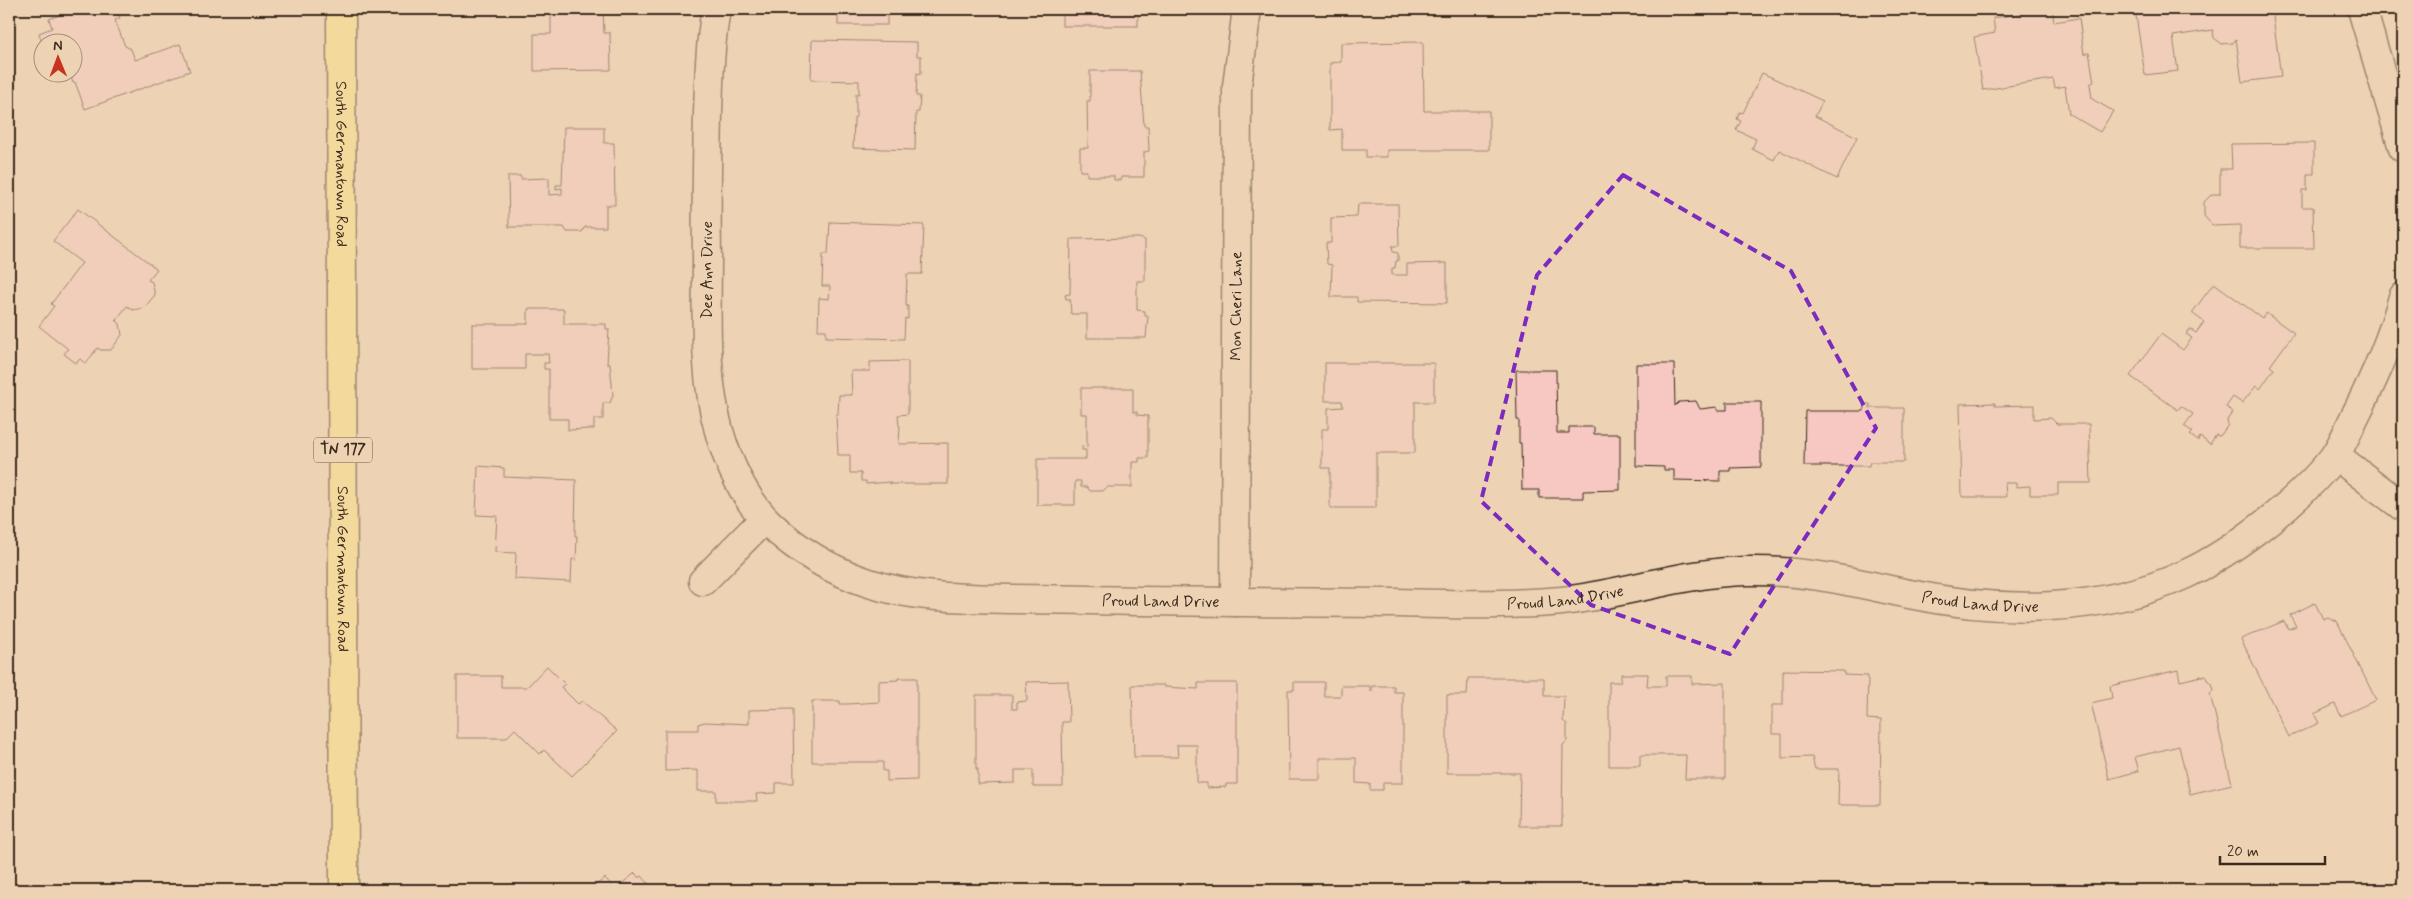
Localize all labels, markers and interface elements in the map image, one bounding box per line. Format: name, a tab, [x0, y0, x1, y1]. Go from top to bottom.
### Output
north arrow	[32, 32, 82, 82]
text: N	[53, 37, 63, 55]
street label: South Germantown Road	[331, 81, 352, 247]
street label: Dee Ann Drive	[697, 221, 718, 319]
street label: Mon Cheri Lane	[1225, 251, 1247, 361]
road number: TN 177	[314, 438, 372, 462]
street label: South Germantown Road	[332, 486, 354, 652]
street label: Proud Land Drive	[1507, 580, 1626, 614]
street label: Proud Land Drive	[1920, 586, 2039, 617]
street label: Proud Land Drive	[1102, 590, 1220, 612]
scale bar	[2220, 834, 2324, 866]
text: 20 m	[2227, 842, 2259, 862]

